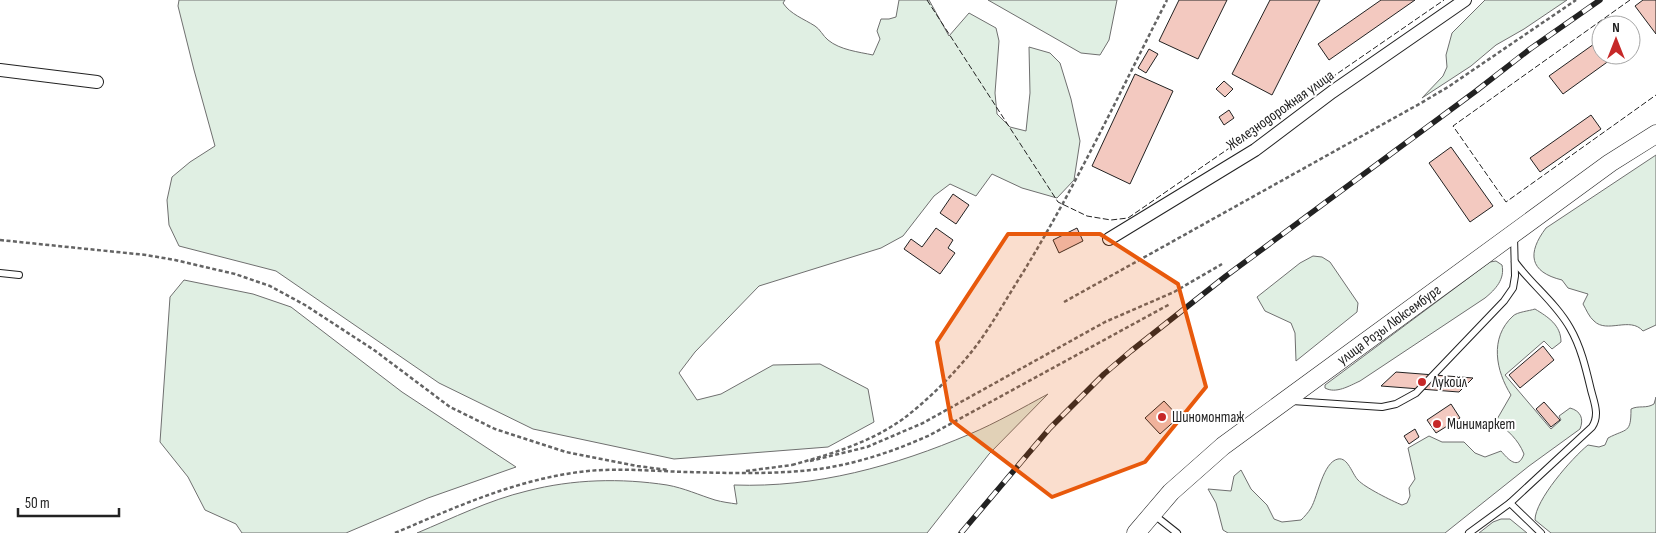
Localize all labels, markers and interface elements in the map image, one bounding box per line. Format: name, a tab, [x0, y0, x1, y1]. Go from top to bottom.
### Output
north arrow	[1591, 15, 1641, 65]
text: N	[1612, 19, 1620, 36]
street label: Железнодорожная улица	[1223, 66, 1338, 155]
street label: улица Розы Люксембург	[1334, 281, 1445, 369]
place label: Лукойл	[1431, 373, 1468, 392]
marker: Лукойл	[1416, 376, 1428, 388]
place label: Шинoмонтаж	[1172, 408, 1244, 427]
marker: Шинoмонтаж	[1156, 411, 1168, 423]
place label: Минимаркет	[1447, 415, 1515, 434]
marker: Минимаркет	[1431, 418, 1443, 430]
scale bar	[18, 486, 119, 518]
text: 50 m	[25, 494, 50, 513]

